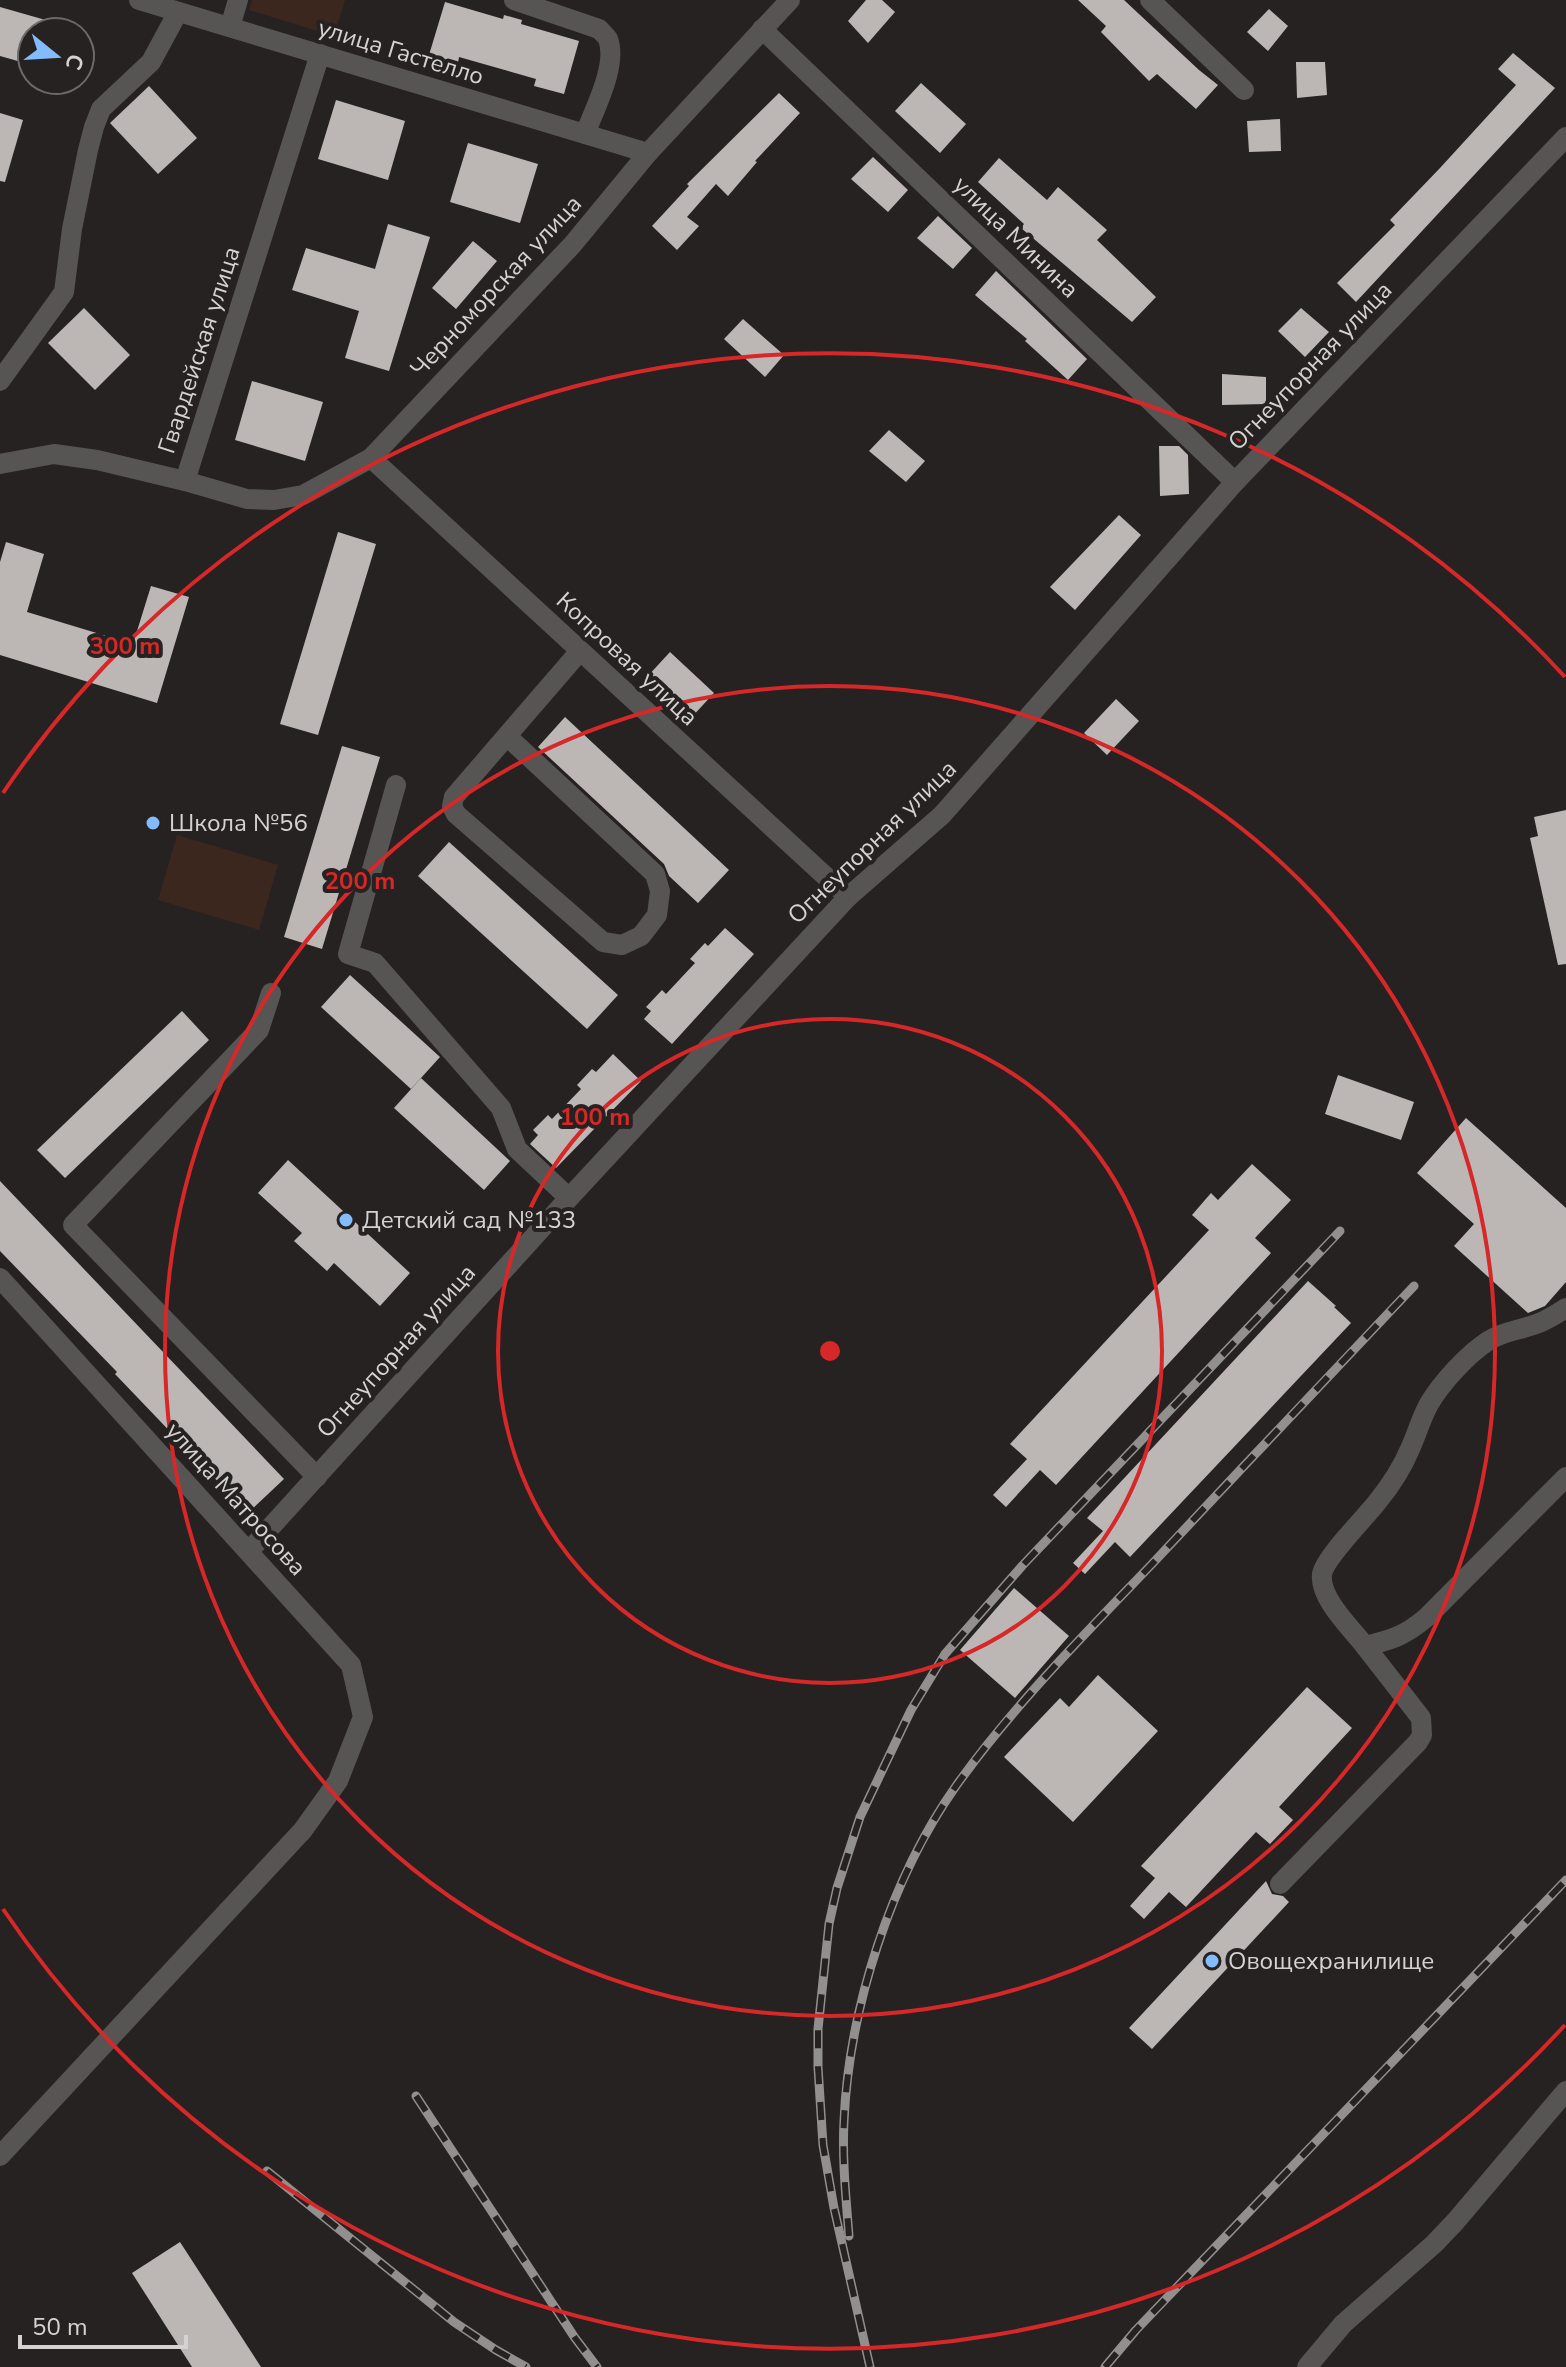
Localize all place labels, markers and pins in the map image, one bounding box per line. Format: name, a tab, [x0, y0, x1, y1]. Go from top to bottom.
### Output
place label: Школа №56	[169, 807, 308, 839]
marker: Школа №56	[144, 814, 162, 832]
place label: Детский сад №133	[362, 1204, 576, 1236]
marker: Детский сад №133	[337, 1211, 355, 1229]
centre of rings	[816, 1337, 844, 1365]
place label: Овощехранилище	[1228, 1945, 1434, 1977]
marker: Овощехранилище	[1203, 1952, 1221, 1970]

